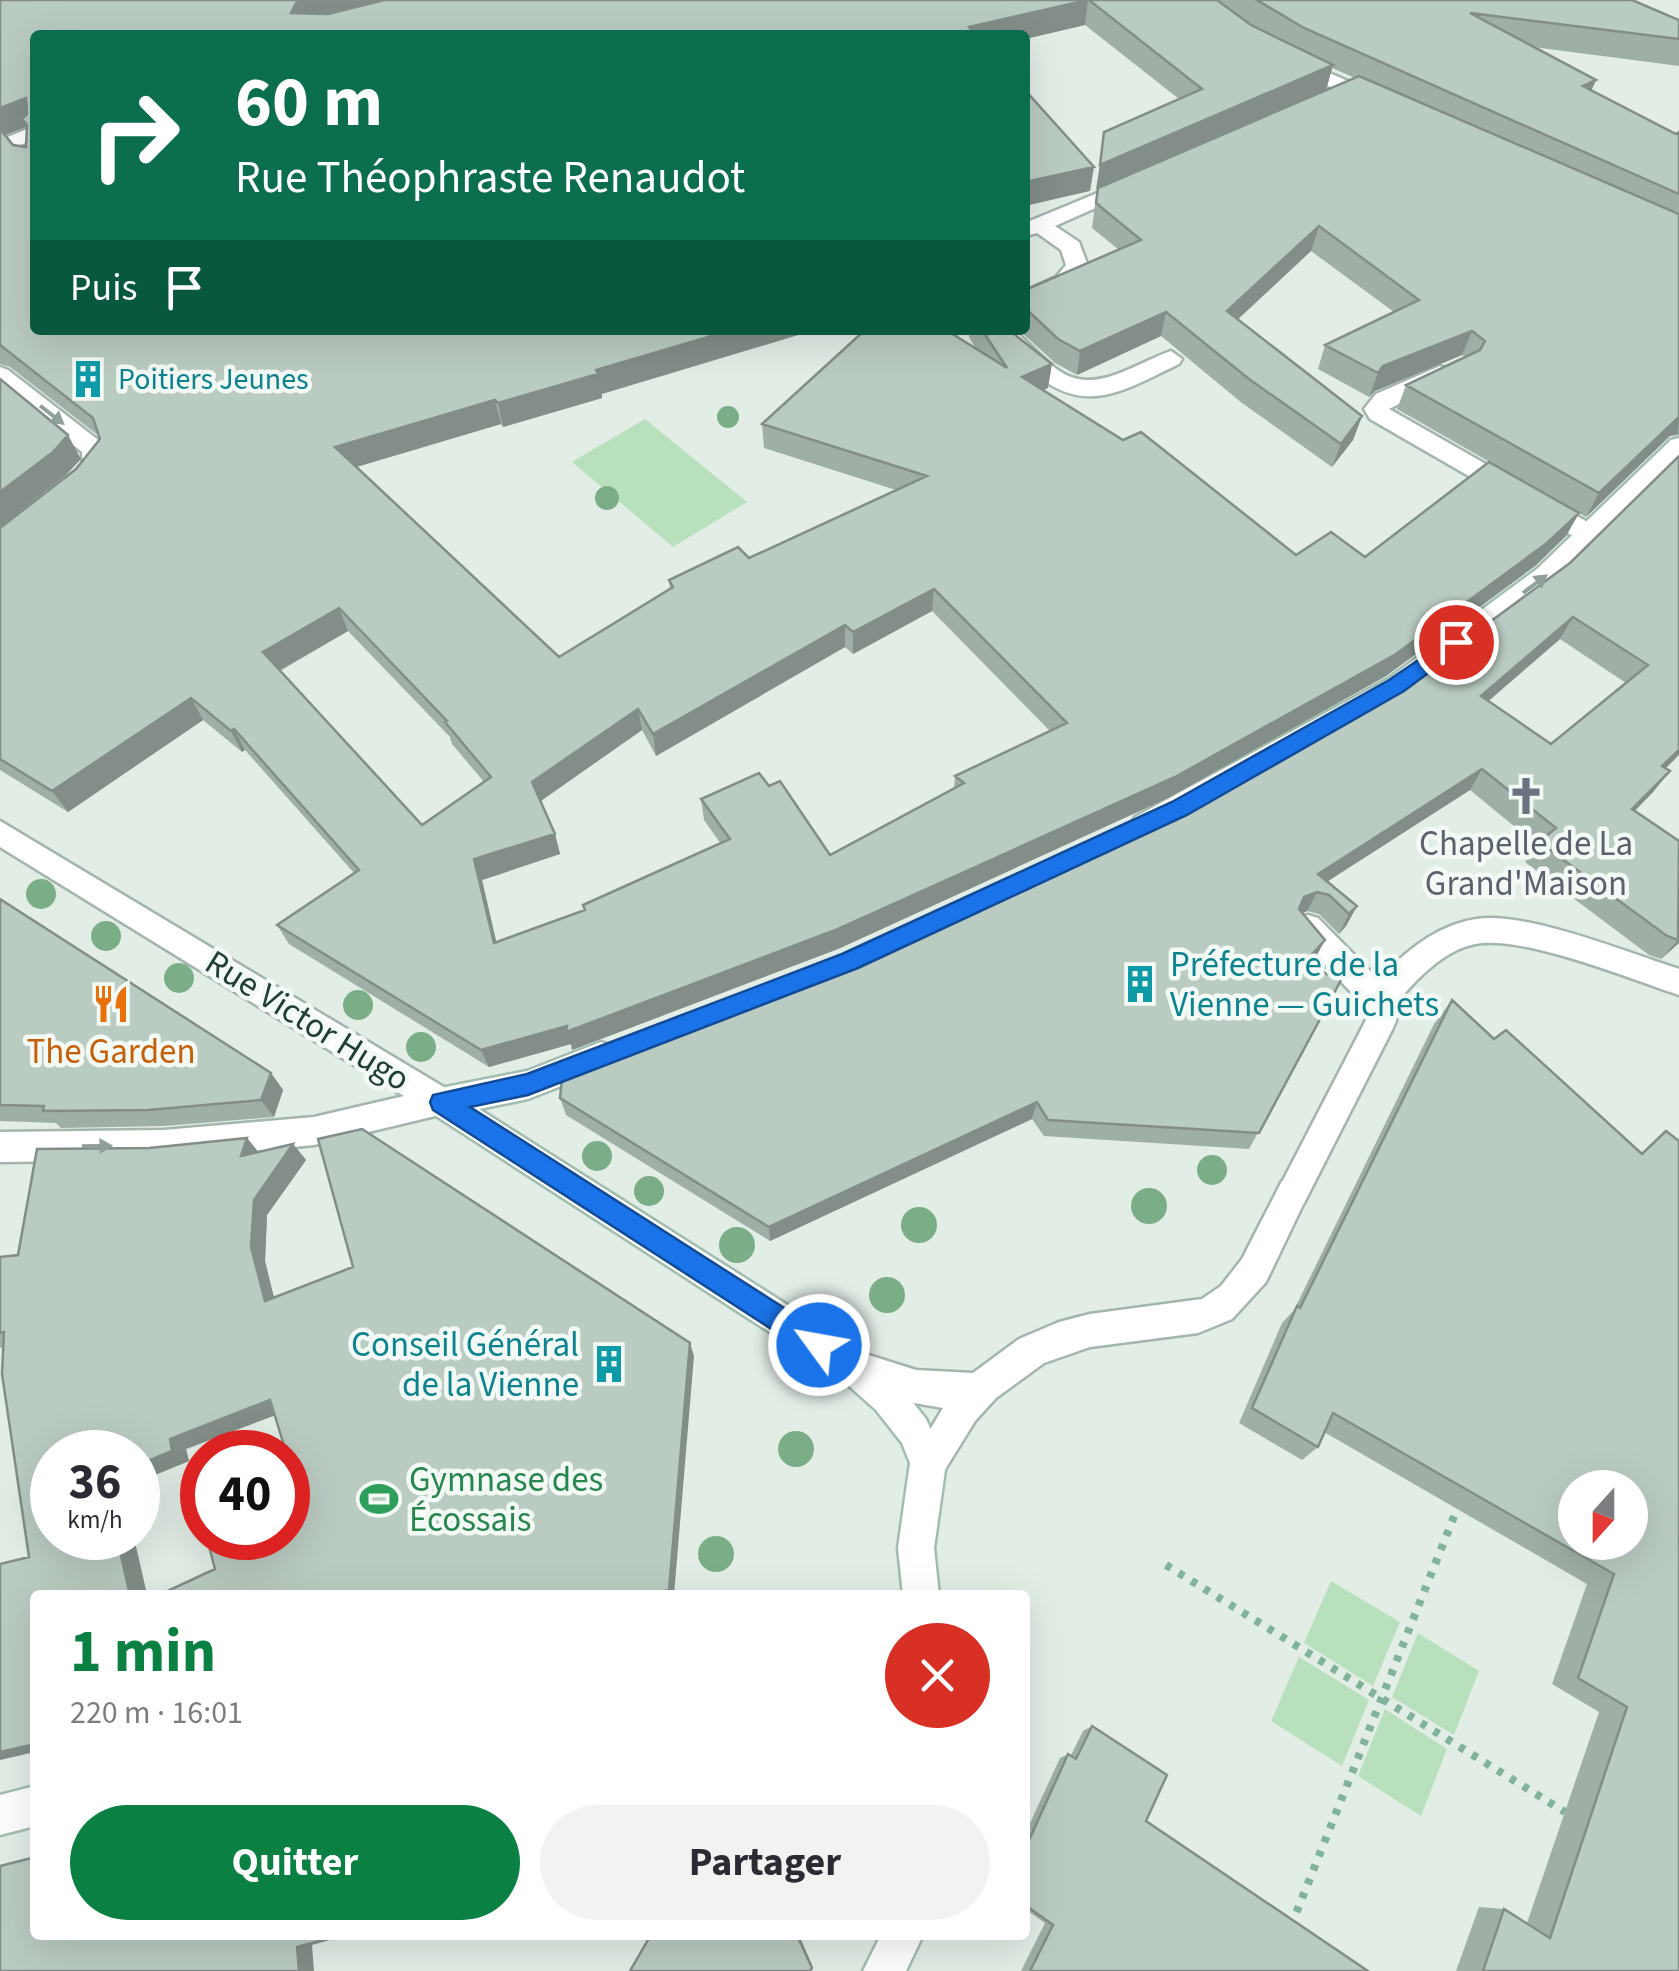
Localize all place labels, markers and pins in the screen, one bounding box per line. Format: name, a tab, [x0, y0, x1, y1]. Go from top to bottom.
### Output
building icon: Poitiers Jeunes	[67, 358, 109, 400]
place label: Poitiers Jeunes	[118, 358, 309, 401]
pin	[1414, 600, 1499, 685]
church icon: Chapelle de La Grand'Maison	[1505, 775, 1547, 817]
place label: Chapelle de La Grand'Maison	[1419, 819, 1633, 909]
place label: Préfecture de la Vienne — Guichets	[1170, 940, 1439, 1030]
building icon: Préfecture de la Vienne — Guichets	[1119, 963, 1161, 1005]
restaurant icon: The Garden	[90, 983, 132, 1025]
place label: The Garden	[26, 1027, 196, 1077]
place label: Conseil Général de la Vienne	[351, 1320, 579, 1410]
building icon: Conseil Général de la Vienne	[588, 1343, 630, 1385]
place label: Gymnase des Écossais	[409, 1455, 603, 1545]
sports icon: Gymnase des Écossais	[358, 1478, 400, 1520]

